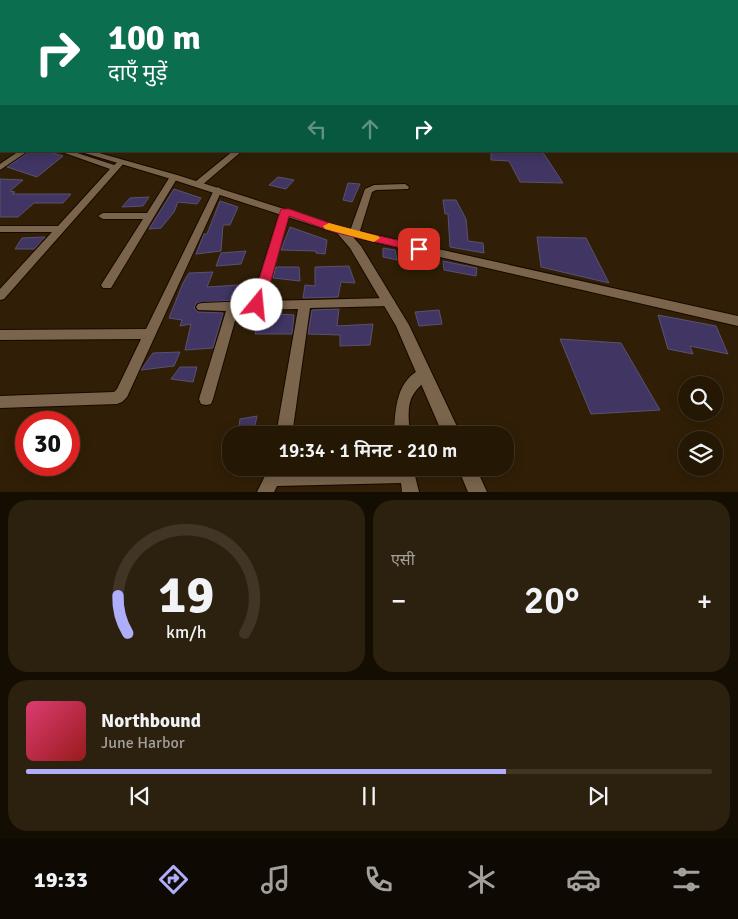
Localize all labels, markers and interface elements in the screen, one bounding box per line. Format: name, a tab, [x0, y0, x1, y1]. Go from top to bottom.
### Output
text: 100 m	[108, 16, 201, 59]
icon: right	[25, 20, 90, 85]
text: दाएँ मुड़ें	[108, 59, 167, 86]
icon: left	[303, 115, 331, 143]
icon: ahead	[356, 115, 384, 143]
icon: right	[409, 115, 437, 143]
pin	[398, 228, 440, 270]
icon: arrive	[405, 235, 433, 263]
position arrow	[230, 278, 282, 330]
map controls	[678, 376, 723, 476]
button: search	[678, 376, 723, 421]
speed limit sign: 30	[15, 411, 80, 476]
button: layers	[678, 431, 723, 476]
text: 19:34 · 1 मिनट · 210 m	[279, 439, 457, 463]
text: एसी	[391, 550, 415, 570]
text: 19	[158, 563, 215, 627]
text: 20°	[524, 577, 579, 624]
text: −	[391, 584, 406, 618]
text: +	[697, 584, 712, 618]
text: km/h	[166, 621, 207, 643]
text: Northbound	[101, 709, 201, 733]
text: June Harbor	[101, 733, 185, 753]
icon: previous	[126, 782, 154, 810]
icon: pause	[355, 782, 383, 810]
icon: next	[584, 782, 612, 810]
icon: directions	[156, 862, 191, 897]
icon: music	[258, 862, 293, 897]
icon: phone	[361, 862, 396, 897]
icon: climate	[464, 862, 499, 897]
icon: car	[566, 862, 601, 897]
icon: filters	[669, 862, 704, 897]
text: 19:33	[34, 866, 88, 893]

